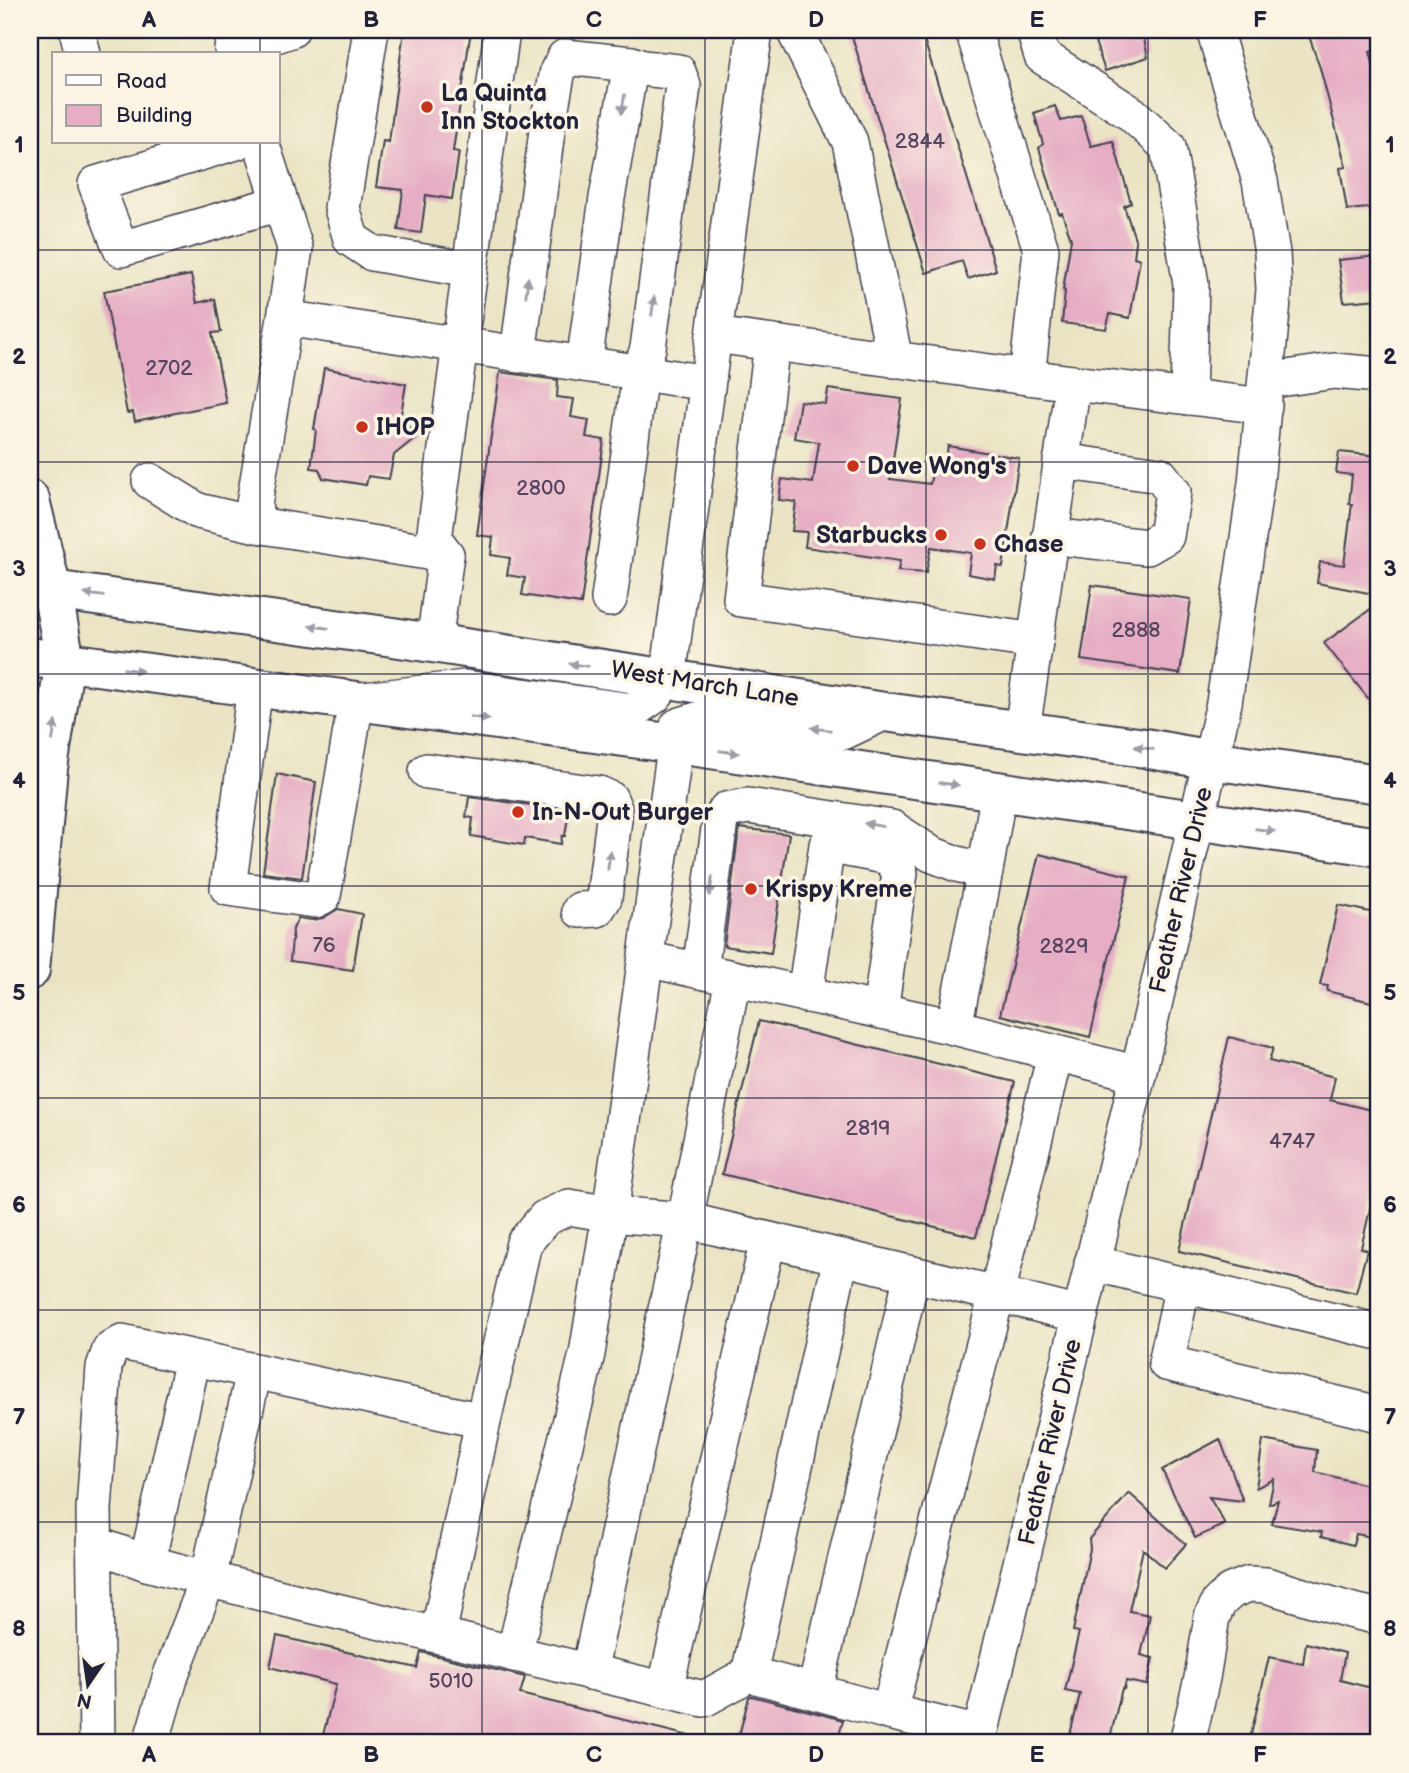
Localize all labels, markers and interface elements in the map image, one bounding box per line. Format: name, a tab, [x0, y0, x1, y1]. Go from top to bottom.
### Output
text: A	[141, 6, 157, 34]
text: B	[363, 6, 379, 34]
text: C	[586, 6, 602, 34]
text: D	[808, 6, 824, 34]
text: E	[1030, 6, 1045, 34]
text: F	[1253, 6, 1267, 34]
legend	[52, 52, 280, 144]
text: Road	[116, 69, 167, 94]
place label: La Quinta Inn Stockton	[441, 79, 579, 136]
one-way arrow	[617, 93, 628, 115]
marker: La Quinta Inn Stockton	[419, 99, 435, 115]
text: Building	[116, 103, 192, 128]
house number: 2844	[895, 129, 945, 154]
text: 1	[14, 131, 24, 159]
text: 1	[1385, 131, 1395, 159]
one-way arrow	[521, 276, 532, 298]
one-way arrow	[648, 295, 659, 317]
text: 2	[12, 343, 26, 371]
text: 2	[1383, 343, 1397, 371]
house number: 2702	[145, 356, 193, 381]
place label: IHOP	[376, 413, 435, 442]
marker: IHOP	[354, 419, 370, 435]
place label: Dave Wong's	[867, 452, 1007, 481]
marker: Dave Wong's	[845, 458, 861, 474]
house number: 2800	[516, 476, 566, 501]
place label: Starbucks	[816, 521, 927, 550]
marker: Starbucks	[933, 527, 949, 543]
place label: Chase	[994, 530, 1064, 559]
marker: Chase	[972, 536, 988, 552]
text: 3	[12, 555, 26, 583]
text: 3	[1383, 555, 1397, 583]
one-way arrow	[82, 590, 104, 601]
house number: 2888	[1111, 618, 1161, 643]
one-way arrow	[308, 621, 330, 632]
street label: West March Lane	[609, 655, 801, 713]
one-way arrow	[568, 659, 590, 670]
one-way arrow	[122, 665, 144, 676]
one-way arrow	[469, 712, 491, 723]
one-way arrow	[49, 720, 60, 742]
one-way arrow	[810, 724, 832, 735]
one-way arrow	[1133, 742, 1155, 753]
one-way arrow	[718, 747, 740, 758]
text: 4	[12, 767, 26, 795]
text: 4	[1383, 767, 1397, 795]
one-way arrow	[938, 778, 960, 789]
street label: Feather River Drive	[1143, 784, 1219, 996]
place label: In-N-Out Burger	[532, 798, 714, 827]
marker: In-N-Out Burger	[510, 804, 526, 820]
one-way arrow	[863, 819, 885, 830]
one-way arrow	[1254, 825, 1276, 836]
one-way arrow	[604, 849, 615, 871]
one-way arrow	[705, 875, 716, 897]
place label: Krispy Kreme	[765, 875, 913, 904]
marker: Krispy Kreme	[743, 881, 759, 897]
house number: 76	[312, 933, 336, 958]
house number: 2829	[1039, 934, 1089, 959]
text: 5	[12, 979, 26, 1007]
text: 5	[1383, 979, 1397, 1007]
house number: 2819	[846, 1116, 890, 1141]
house number: 4747	[1269, 1129, 1316, 1154]
text: 6	[12, 1191, 26, 1219]
text: 6	[1383, 1191, 1397, 1219]
street label: Feather River Drive	[1012, 1336, 1088, 1548]
text: 7	[13, 1403, 26, 1431]
text: 7	[1384, 1403, 1397, 1431]
text: 8	[12, 1615, 26, 1643]
text: 8	[1383, 1615, 1397, 1643]
north arrow	[52, 1650, 122, 1720]
house number: 5010	[429, 1669, 473, 1694]
text: N	[75, 1687, 94, 1713]
text: A	[141, 1741, 157, 1769]
text: B	[363, 1741, 379, 1769]
text: C	[586, 1741, 602, 1769]
text: D	[808, 1741, 824, 1769]
text: E	[1030, 1741, 1045, 1769]
text: F	[1253, 1741, 1267, 1769]

